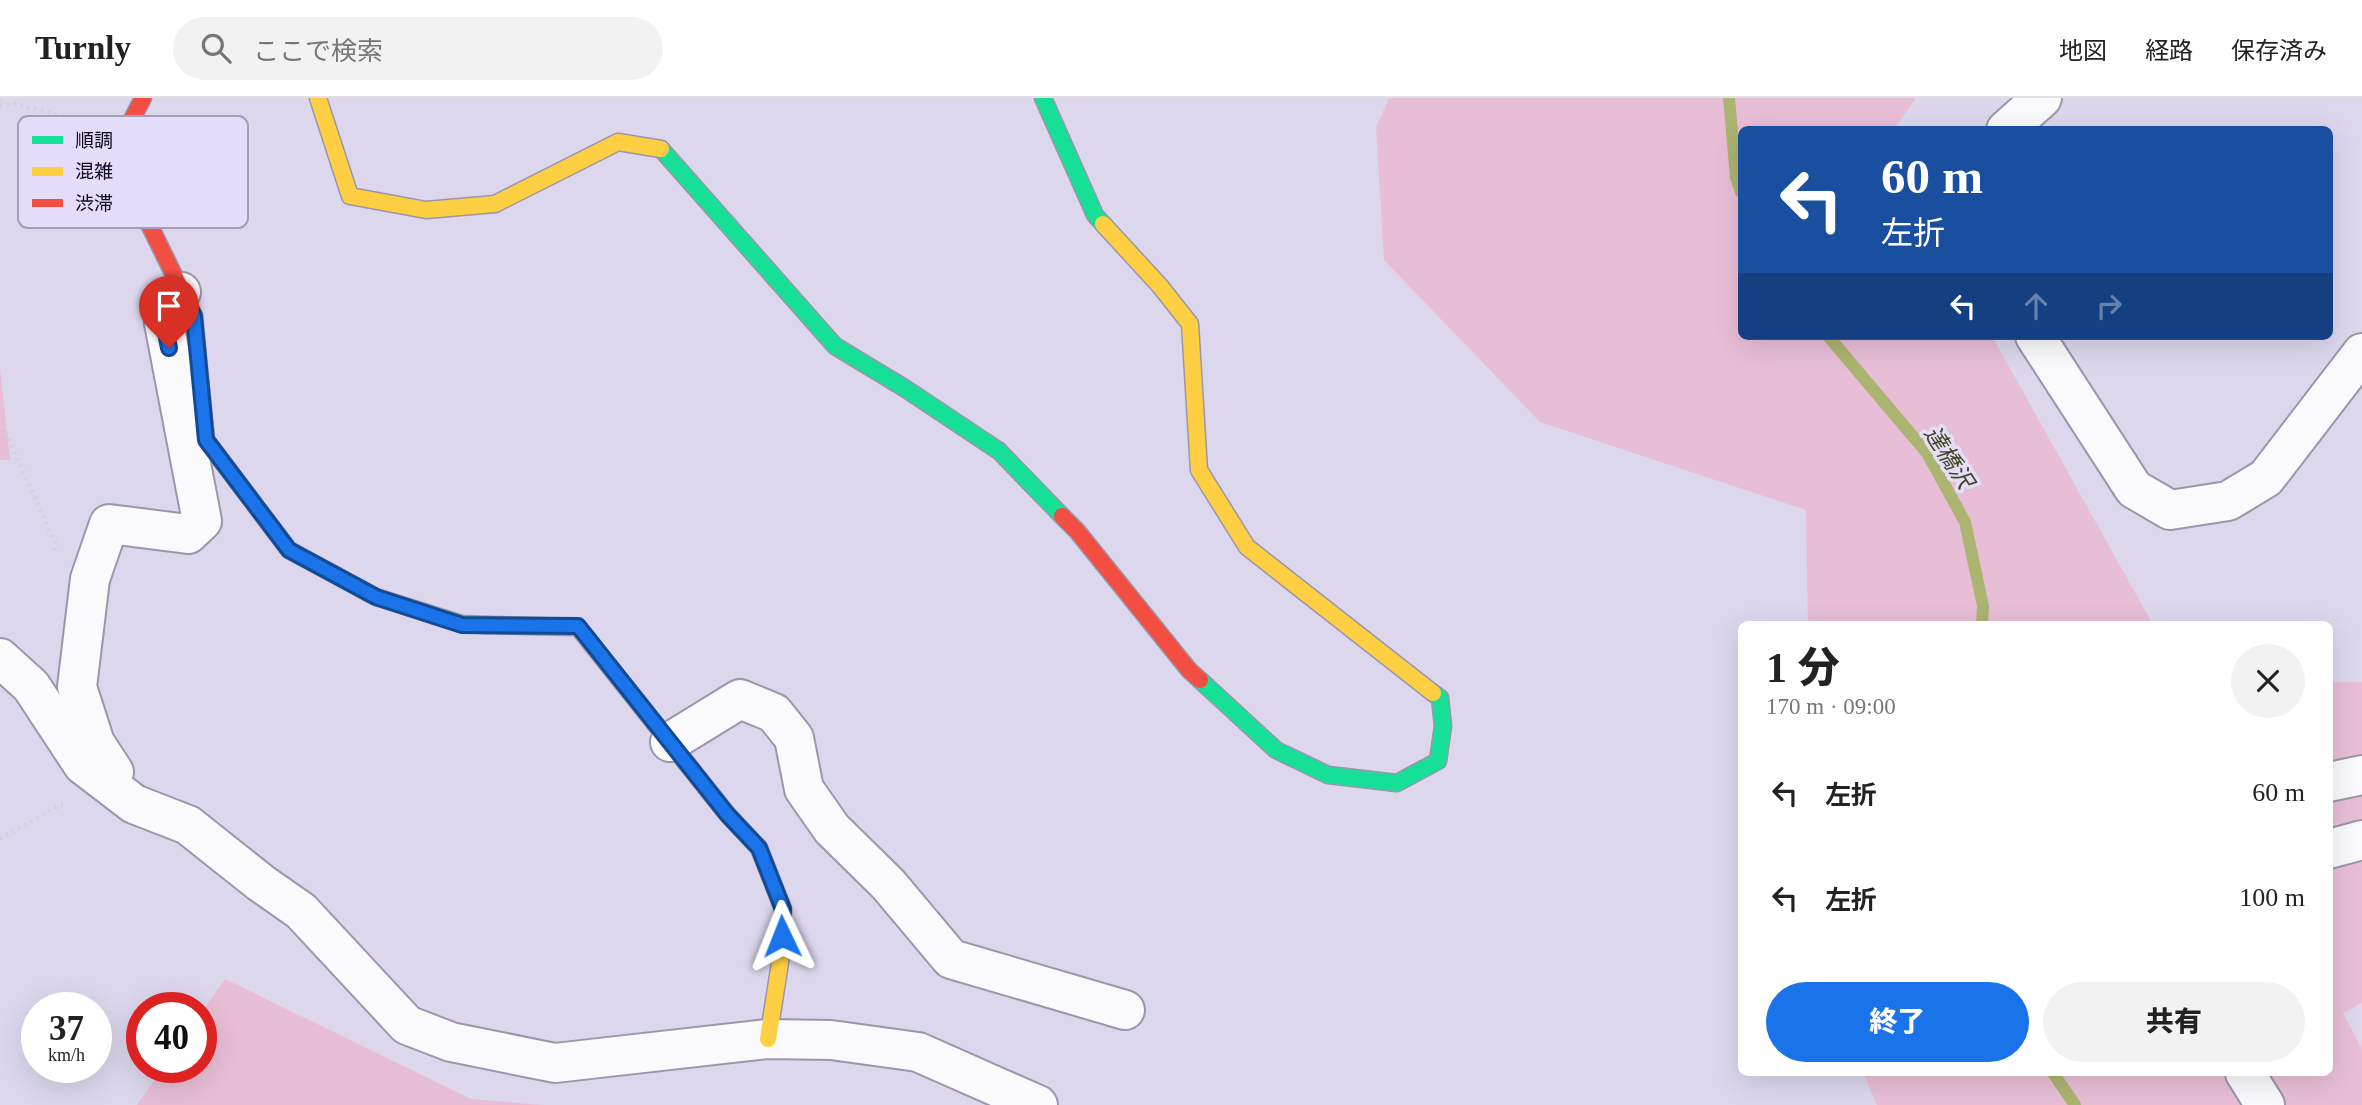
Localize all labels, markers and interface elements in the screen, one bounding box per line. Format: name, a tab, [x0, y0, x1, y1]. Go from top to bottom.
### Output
search box	[173, 17, 663, 80]
icon: search	[197, 29, 235, 67]
text: Turnly	[35, 30, 131, 66]
text: ここで検索	[253, 37, 383, 66]
text: 地図	[2059, 38, 2107, 64]
text: 経路	[2145, 38, 2193, 64]
text: 保存済み	[2231, 38, 2327, 64]
legend	[18, 116, 248, 228]
text: 順調	[75, 130, 113, 151]
text: 60 m	[1881, 149, 1983, 204]
icon: left	[1766, 154, 1857, 245]
text: 混雑	[75, 161, 113, 182]
text: 渋滞	[75, 193, 113, 214]
text: 左折	[1881, 215, 1945, 251]
pin	[139, 276, 199, 348]
icon: arrive	[150, 287, 188, 325]
icon: left	[1944, 287, 1982, 325]
icon: ahead	[2017, 287, 2055, 325]
icon: right	[2090, 287, 2128, 325]
water label: 達橋沢	[1919, 422, 1979, 496]
button: close	[2231, 644, 2305, 718]
text: 1 分	[1766, 645, 1840, 691]
text: 170 m · 09:00	[1766, 694, 1896, 719]
icon: left	[1766, 774, 1804, 812]
text: 60 m	[2252, 778, 2305, 807]
text: 左折	[1825, 781, 1877, 810]
icon: left	[1766, 879, 1804, 917]
text: 100 m	[2239, 883, 2305, 912]
text: 左折	[1825, 886, 1877, 915]
position arrow	[745, 899, 819, 973]
button: 終了	[1766, 982, 2029, 1062]
button: 共有	[2043, 982, 2305, 1062]
speed limit sign: 40	[126, 992, 217, 1083]
text: 37	[49, 1009, 84, 1048]
text: km/h	[48, 1045, 85, 1065]

